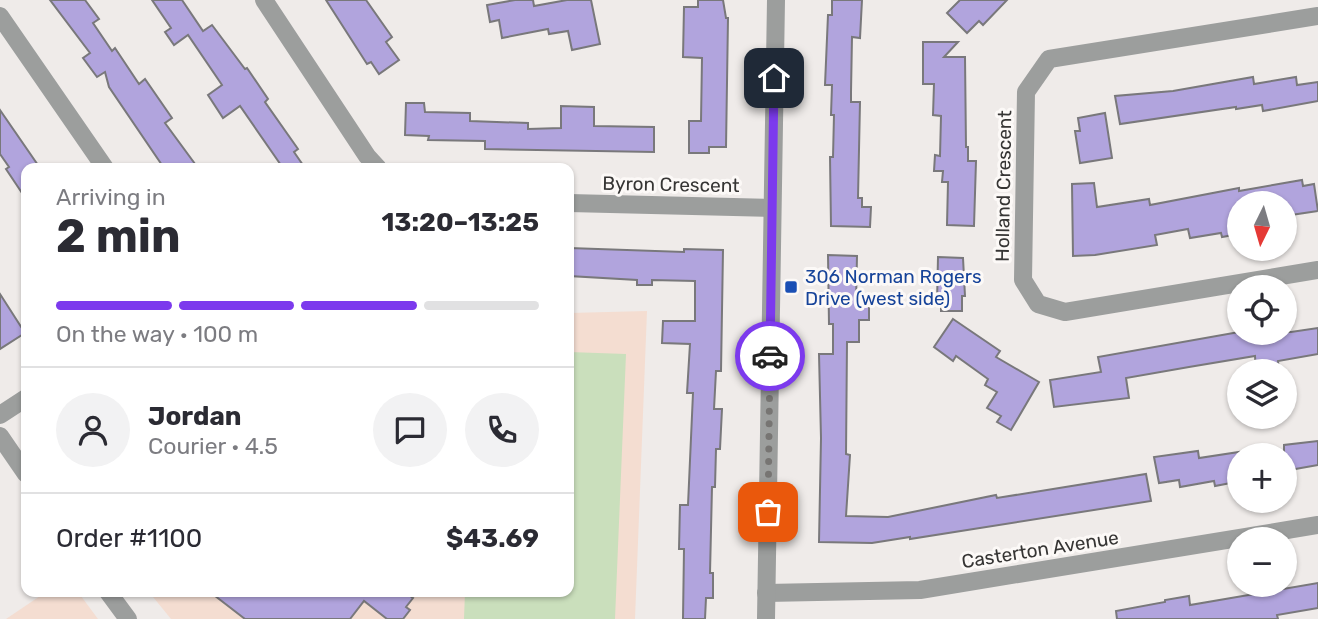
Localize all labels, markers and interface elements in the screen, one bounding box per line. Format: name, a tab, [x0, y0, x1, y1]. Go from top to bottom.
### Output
pin	[744, 48, 804, 108]
icon: home	[755, 59, 793, 97]
street label: Holland Crescent	[991, 109, 1016, 262]
street label: Byron Crescent	[602, 172, 740, 197]
text: Arriving in	[56, 183, 166, 211]
north arrow	[1227, 191, 1297, 261]
map controls	[1227, 191, 1297, 597]
text: 13:20–13:25	[381, 207, 539, 238]
text: 2 min	[56, 209, 181, 264]
place label: 306 Norman Rogers Drive (west side)	[805, 265, 982, 310]
button: locate	[1227, 275, 1297, 345]
marker: 306 Norman Rogers Drive (west side)	[783, 279, 799, 295]
text: On the way · 100 m	[56, 320, 258, 348]
courier	[735, 321, 805, 391]
icon: car	[751, 337, 789, 375]
button: layers	[1227, 359, 1297, 429]
button: person	[56, 393, 130, 467]
button: chat	[373, 393, 447, 467]
button: phone	[465, 393, 539, 467]
text: Jordan	[148, 401, 241, 432]
text: Courier · 4.5	[148, 432, 278, 460]
button: +	[1227, 443, 1297, 513]
pin	[738, 482, 798, 542]
icon: bag	[749, 493, 787, 531]
text: Order #1100	[56, 523, 202, 554]
text: $43.69	[446, 523, 539, 554]
street label: Casterton Avenue	[960, 526, 1120, 573]
button: −	[1227, 527, 1297, 597]

